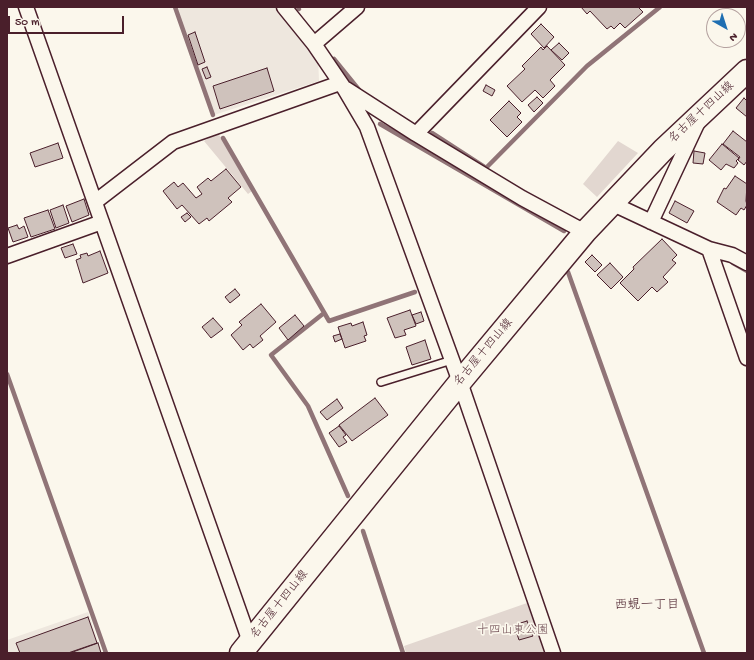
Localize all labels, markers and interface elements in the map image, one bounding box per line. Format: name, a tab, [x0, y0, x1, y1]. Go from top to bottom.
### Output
scale bar	[10, 8, 126, 34]
north arrow	[706, 8, 746, 48]
text: 50 m	[15, 16, 40, 30]
text: N	[726, 30, 739, 43]
street label: 名古屋十四山線	[666, 79, 738, 147]
street label: 名古屋十四山線	[451, 316, 517, 390]
street label: 名古屋十四山線	[248, 568, 312, 642]
district label: 西蜆一丁目	[615, 598, 679, 614]
park label: 十四山東公園	[477, 624, 549, 638]

